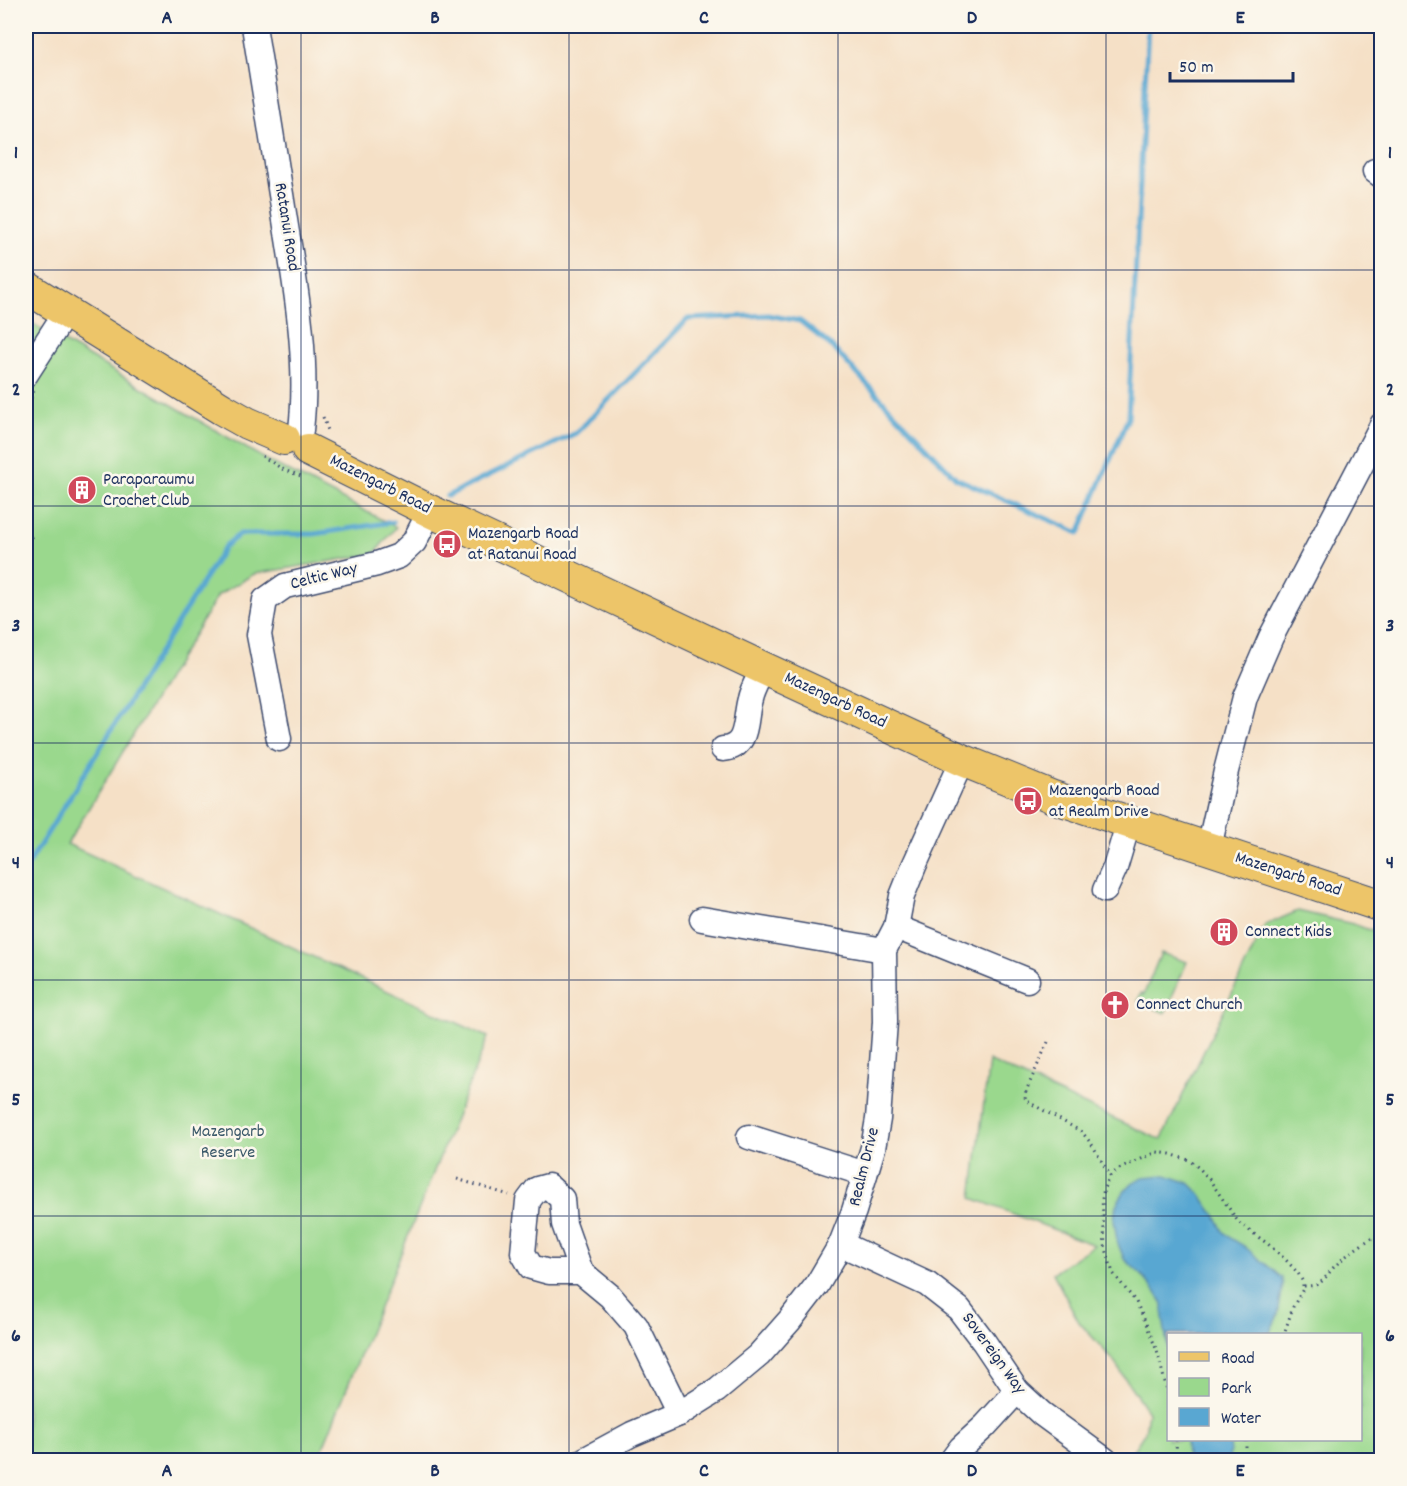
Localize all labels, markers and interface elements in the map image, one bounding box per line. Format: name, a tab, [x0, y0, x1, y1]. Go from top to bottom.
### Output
text: A	[162, 5, 173, 33]
text: B	[430, 5, 440, 33]
text: C	[699, 5, 709, 33]
text: D	[967, 5, 978, 33]
text: E	[1235, 5, 1245, 33]
scale bar	[1170, 45, 1293, 83]
text: 50 m	[1179, 56, 1214, 81]
text: 1	[14, 140, 18, 168]
text: 1	[1388, 140, 1392, 168]
street label: Ratanui Road	[267, 181, 305, 273]
text: 2	[12, 377, 20, 405]
text: 2	[1386, 377, 1394, 405]
street label: Mazengarb Road	[325, 449, 435, 521]
place label: Paraparaumu Crochet Club	[103, 468, 194, 514]
building icon: Paraparaumu Crochet Club	[66, 474, 98, 506]
place label: Mazengarb Road at Ratanui Road	[468, 522, 579, 568]
bus stop icon: Mazengarb Road at Ratanui Road	[431, 528, 463, 560]
street label: Celtic Way	[288, 556, 361, 597]
text: 3	[12, 613, 20, 641]
text: 3	[1386, 613, 1394, 641]
street label: Mazengarb Road	[780, 666, 890, 736]
place label: Mazengarb Road at Realm Drive	[1049, 779, 1160, 825]
bus stop icon: Mazengarb Road at Realm Drive	[1012, 785, 1044, 817]
street label: Mazengarb Road	[1232, 846, 1344, 904]
text: 4	[12, 850, 20, 878]
text: 4	[1386, 850, 1394, 878]
building icon: Connect Kids	[1208, 916, 1240, 948]
place label: Connect Kids	[1245, 920, 1332, 945]
church icon: Connect Church	[1099, 989, 1131, 1021]
place label: Connect Church	[1136, 993, 1243, 1018]
text: 5	[11, 1087, 21, 1115]
text: 5	[1385, 1087, 1395, 1115]
park label: Mazengarb Reserve	[192, 1120, 265, 1166]
street label: Realm Drive	[843, 1125, 887, 1209]
street label: Sovereign Way	[955, 1308, 1032, 1401]
text: 6	[11, 1323, 21, 1351]
text: 6	[1385, 1323, 1395, 1351]
legend	[1167, 1333, 1362, 1441]
text: Road	[1221, 1347, 1255, 1372]
text: Park	[1221, 1377, 1252, 1402]
text: Water	[1221, 1407, 1261, 1432]
text: A	[162, 1458, 173, 1486]
text: B	[430, 1458, 440, 1486]
text: C	[699, 1458, 709, 1486]
text: D	[967, 1458, 978, 1486]
text: E	[1235, 1458, 1245, 1486]

